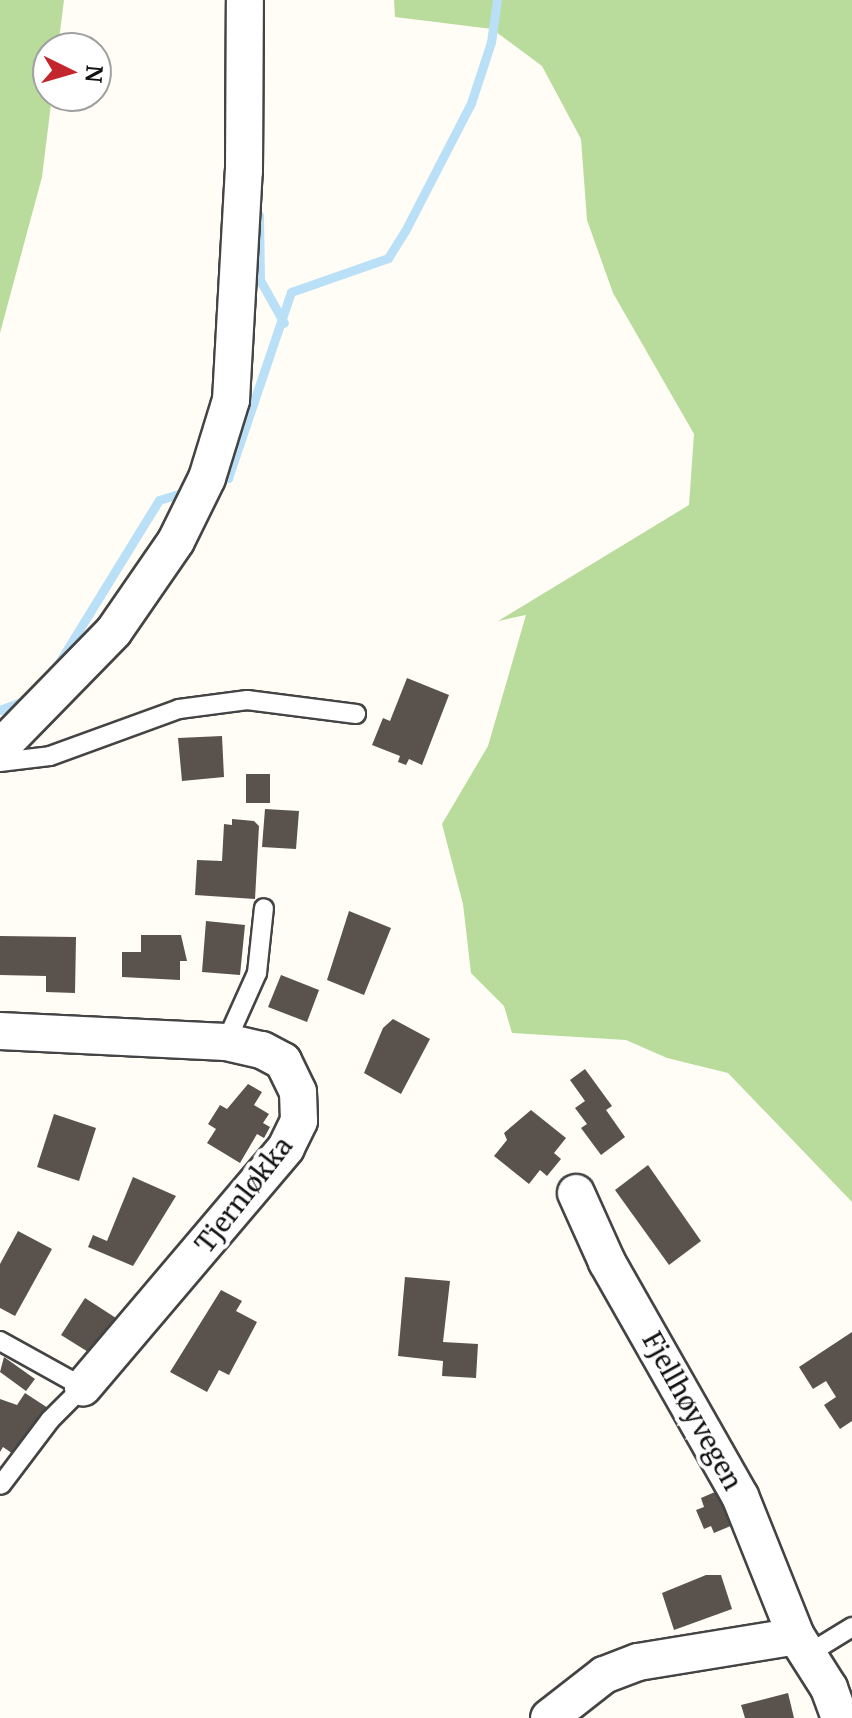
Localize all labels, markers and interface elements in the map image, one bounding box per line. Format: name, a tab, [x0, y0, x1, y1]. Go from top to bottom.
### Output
north arrow	[32, 32, 112, 112]
text: N	[79, 64, 109, 84]
street label: Tjernløkka	[189, 1131, 299, 1259]
street label: Fjellhøyvegen	[636, 1327, 748, 1495]

